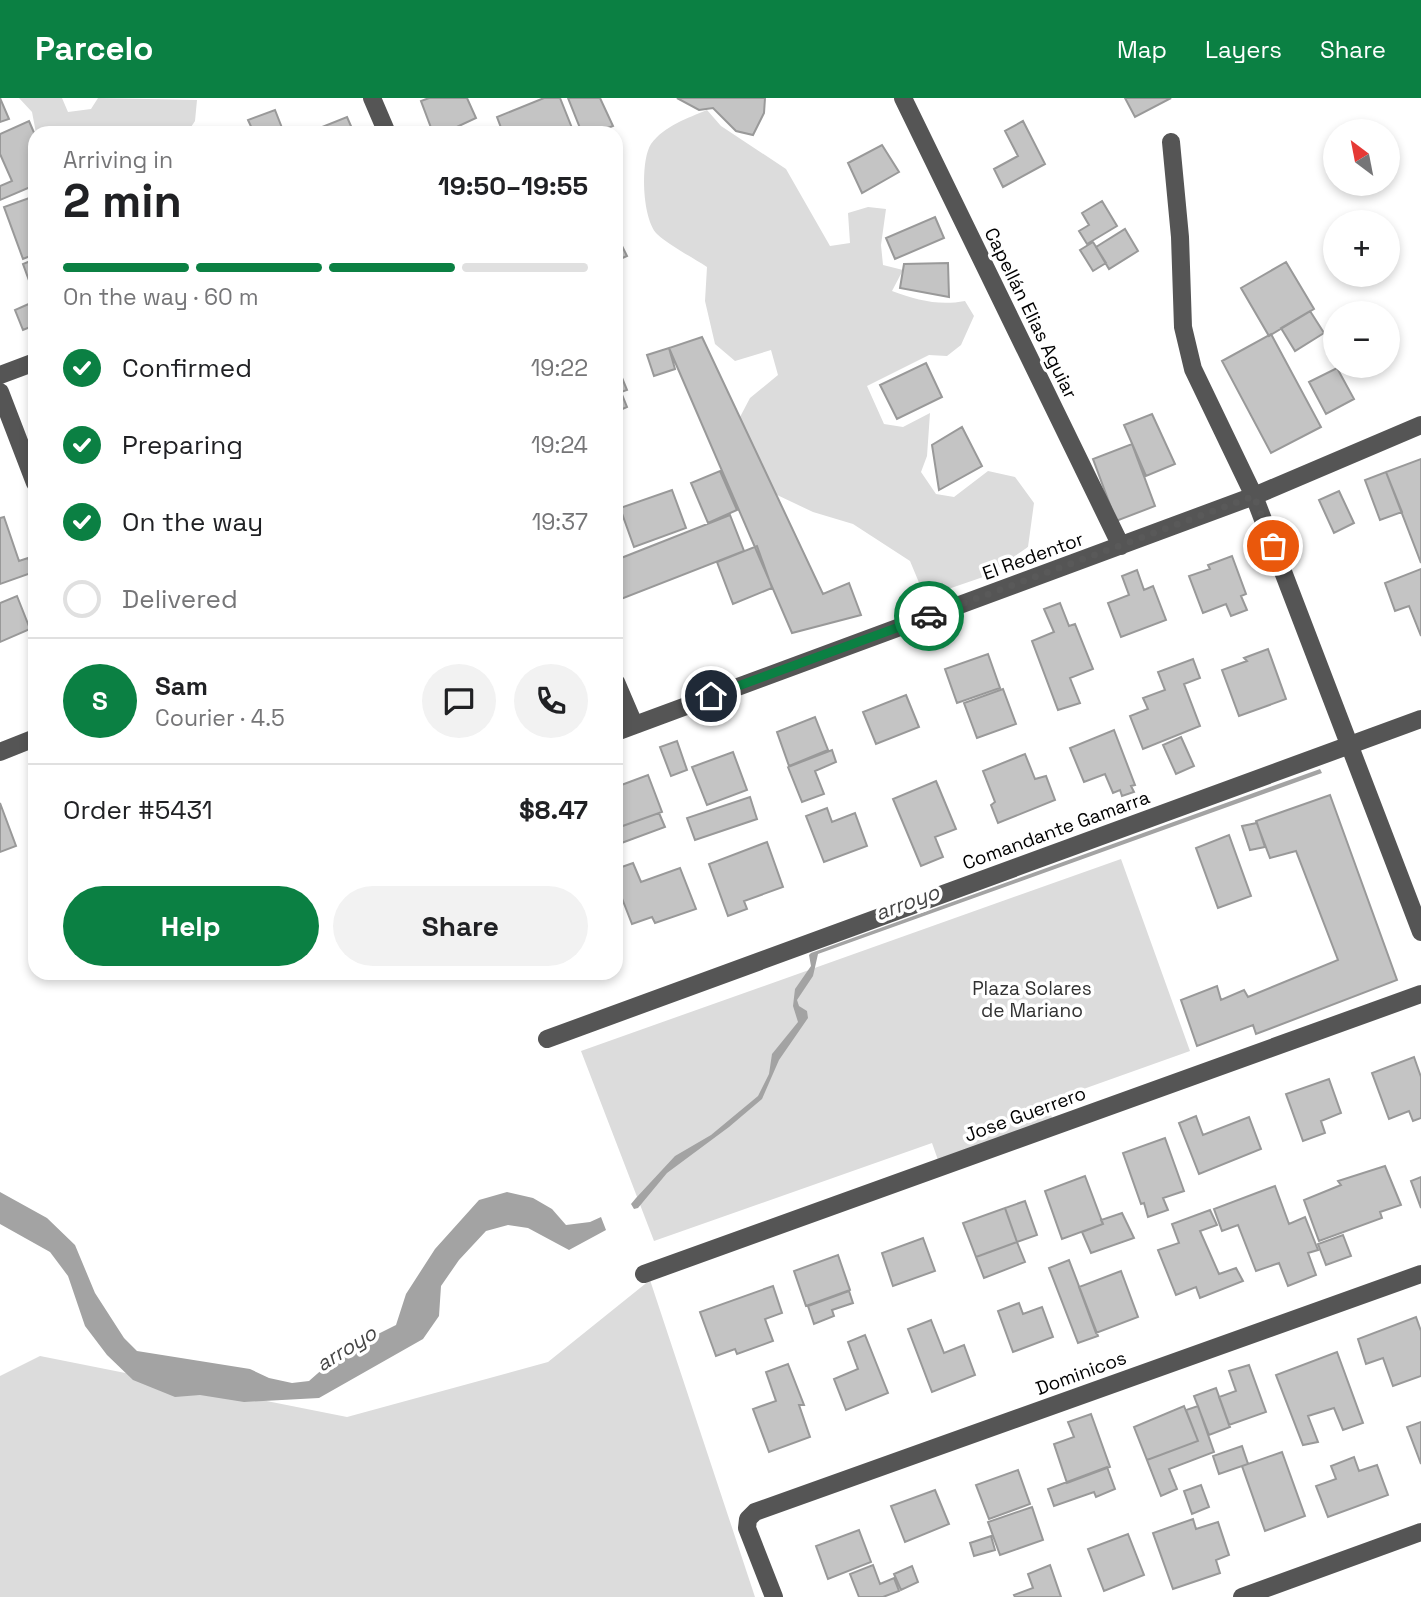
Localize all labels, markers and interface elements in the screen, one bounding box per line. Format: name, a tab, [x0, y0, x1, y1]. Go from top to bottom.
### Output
text: Parcelo	[35, 28, 154, 70]
text: Map	[1117, 34, 1167, 65]
text: Layers	[1205, 34, 1282, 65]
text: Share	[1320, 34, 1386, 65]
north arrow	[1323, 119, 1400, 196]
map controls	[1323, 119, 1400, 378]
text: Arriving in	[63, 145, 173, 175]
text: 19:50–19:55	[438, 169, 588, 203]
text: 2 min	[63, 172, 182, 230]
button: +	[1323, 210, 1400, 287]
street label: Capellán Elias Aguiar	[979, 223, 1083, 403]
text: On the way · 60 m	[63, 282, 258, 312]
button: −	[1323, 301, 1400, 378]
icon: check	[63, 349, 101, 387]
text: Confirmed	[122, 351, 252, 385]
text: 19:22	[531, 353, 588, 383]
icon: check	[63, 426, 101, 464]
text: Preparing	[122, 428, 243, 462]
text: 19:24	[531, 430, 588, 460]
icon: check	[63, 503, 101, 541]
text: On the way	[122, 505, 263, 539]
text: 19:37	[532, 507, 588, 537]
pin	[1243, 516, 1303, 576]
street label: El Redentor	[979, 526, 1087, 586]
icon: bag	[1254, 527, 1292, 565]
courier	[894, 581, 964, 651]
text: Delivered	[122, 582, 238, 616]
icon: car	[910, 597, 948, 635]
button: chat	[422, 664, 496, 738]
button: phone	[514, 664, 588, 738]
pin	[681, 666, 741, 726]
text: Sam	[155, 669, 208, 703]
icon: home	[692, 677, 730, 715]
text: S	[92, 684, 108, 718]
text: Courier · 4.5	[155, 703, 285, 733]
street label: Comandante Gamarra	[959, 784, 1153, 876]
text: Order #5431	[63, 793, 213, 827]
text: $8.47	[519, 793, 588, 827]
water label: arroyo	[871, 878, 944, 926]
button: Help	[63, 886, 319, 966]
button: Share	[333, 886, 588, 966]
park label: Plaza Solares de Mariano	[972, 976, 1092, 1023]
street label: Jose Guerrero	[961, 1080, 1089, 1148]
water label: arroyo	[311, 1318, 382, 1377]
street label: Dominicos	[1032, 1345, 1130, 1401]

